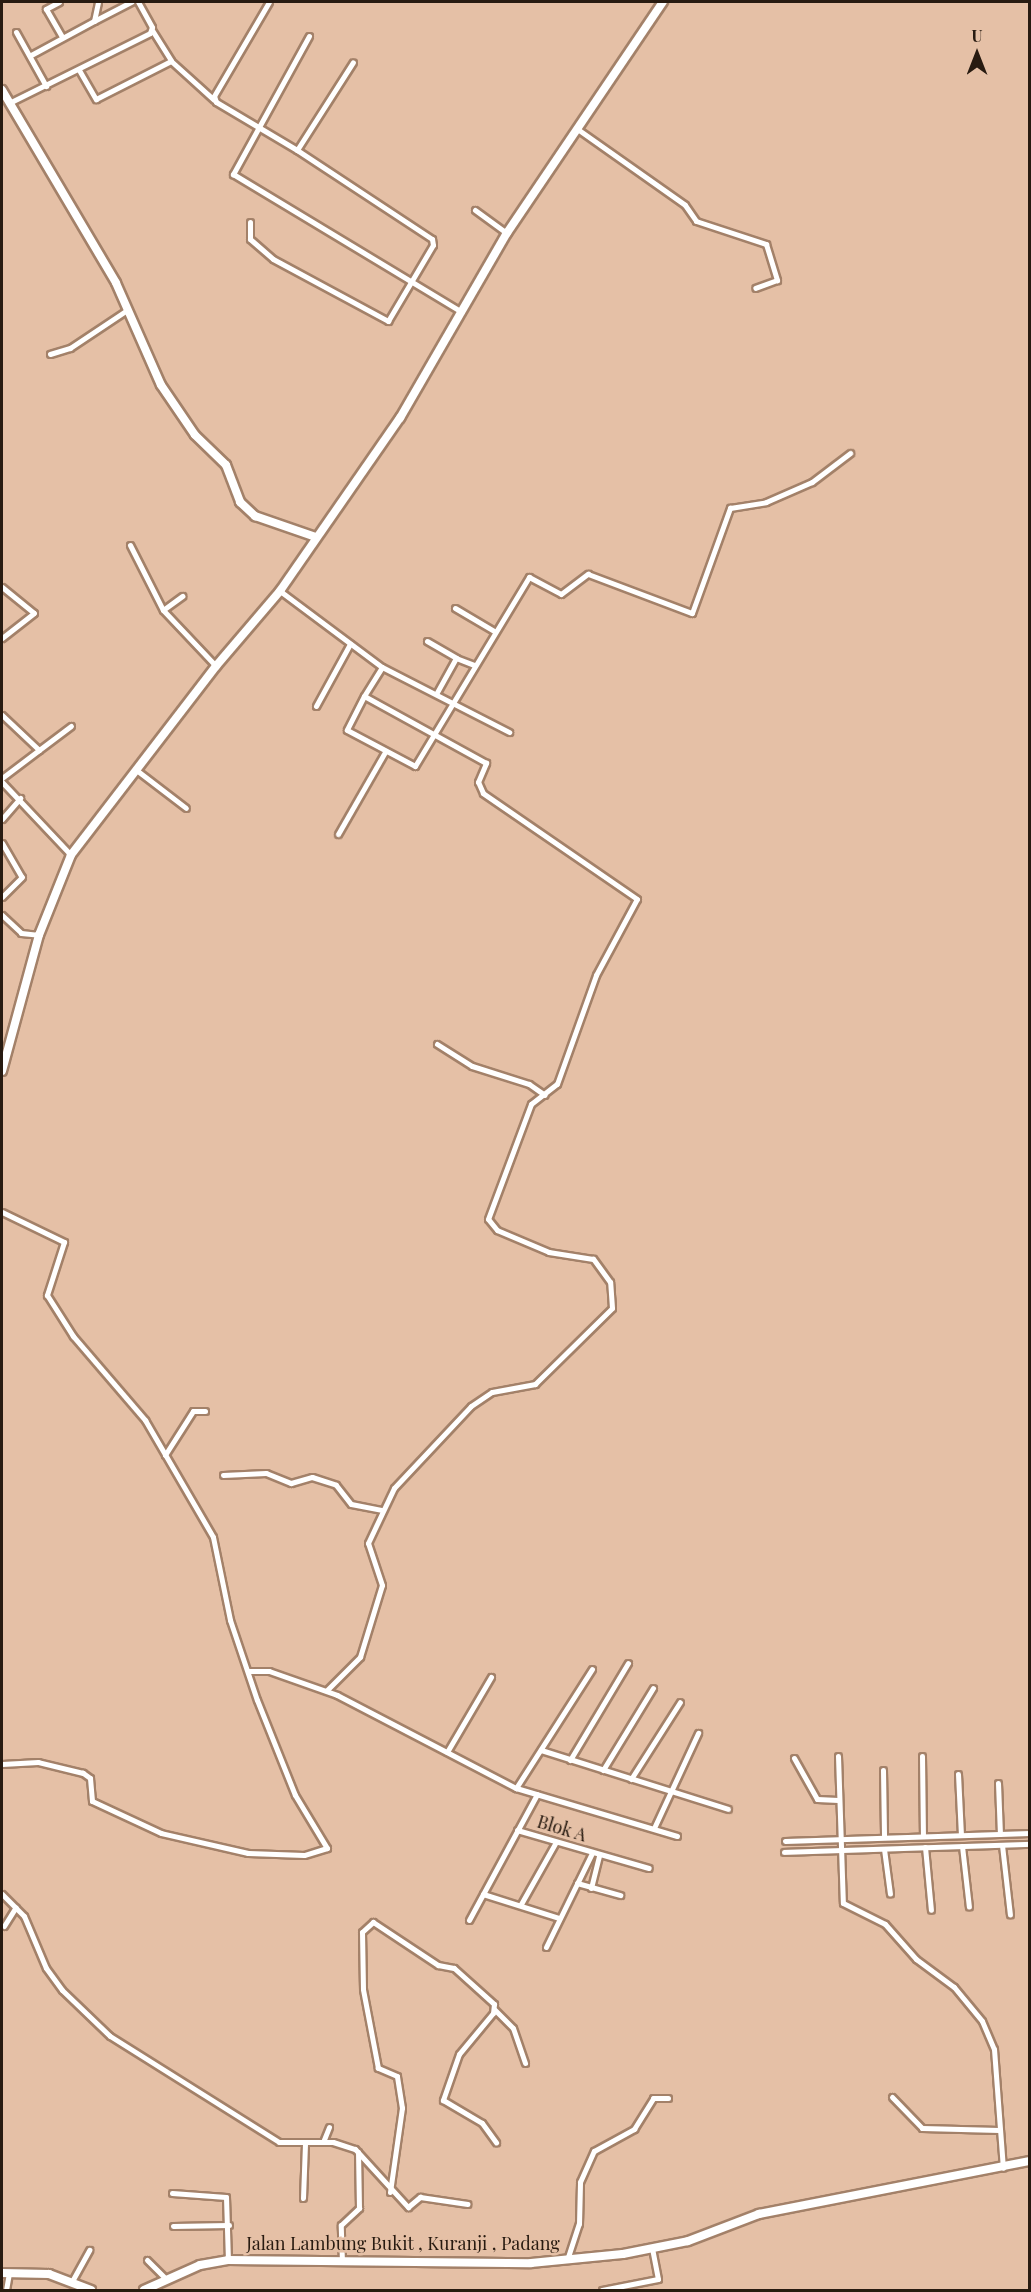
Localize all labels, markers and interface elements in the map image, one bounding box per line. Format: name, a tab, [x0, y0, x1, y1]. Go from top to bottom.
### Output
north arrow	[947, 24, 1007, 84]
text: U	[971, 25, 983, 46]
street label: Blok A	[534, 1810, 590, 1846]
street label: Jalan Lambung Bukit , Kuranji , Padang	[246, 2232, 560, 2254]

